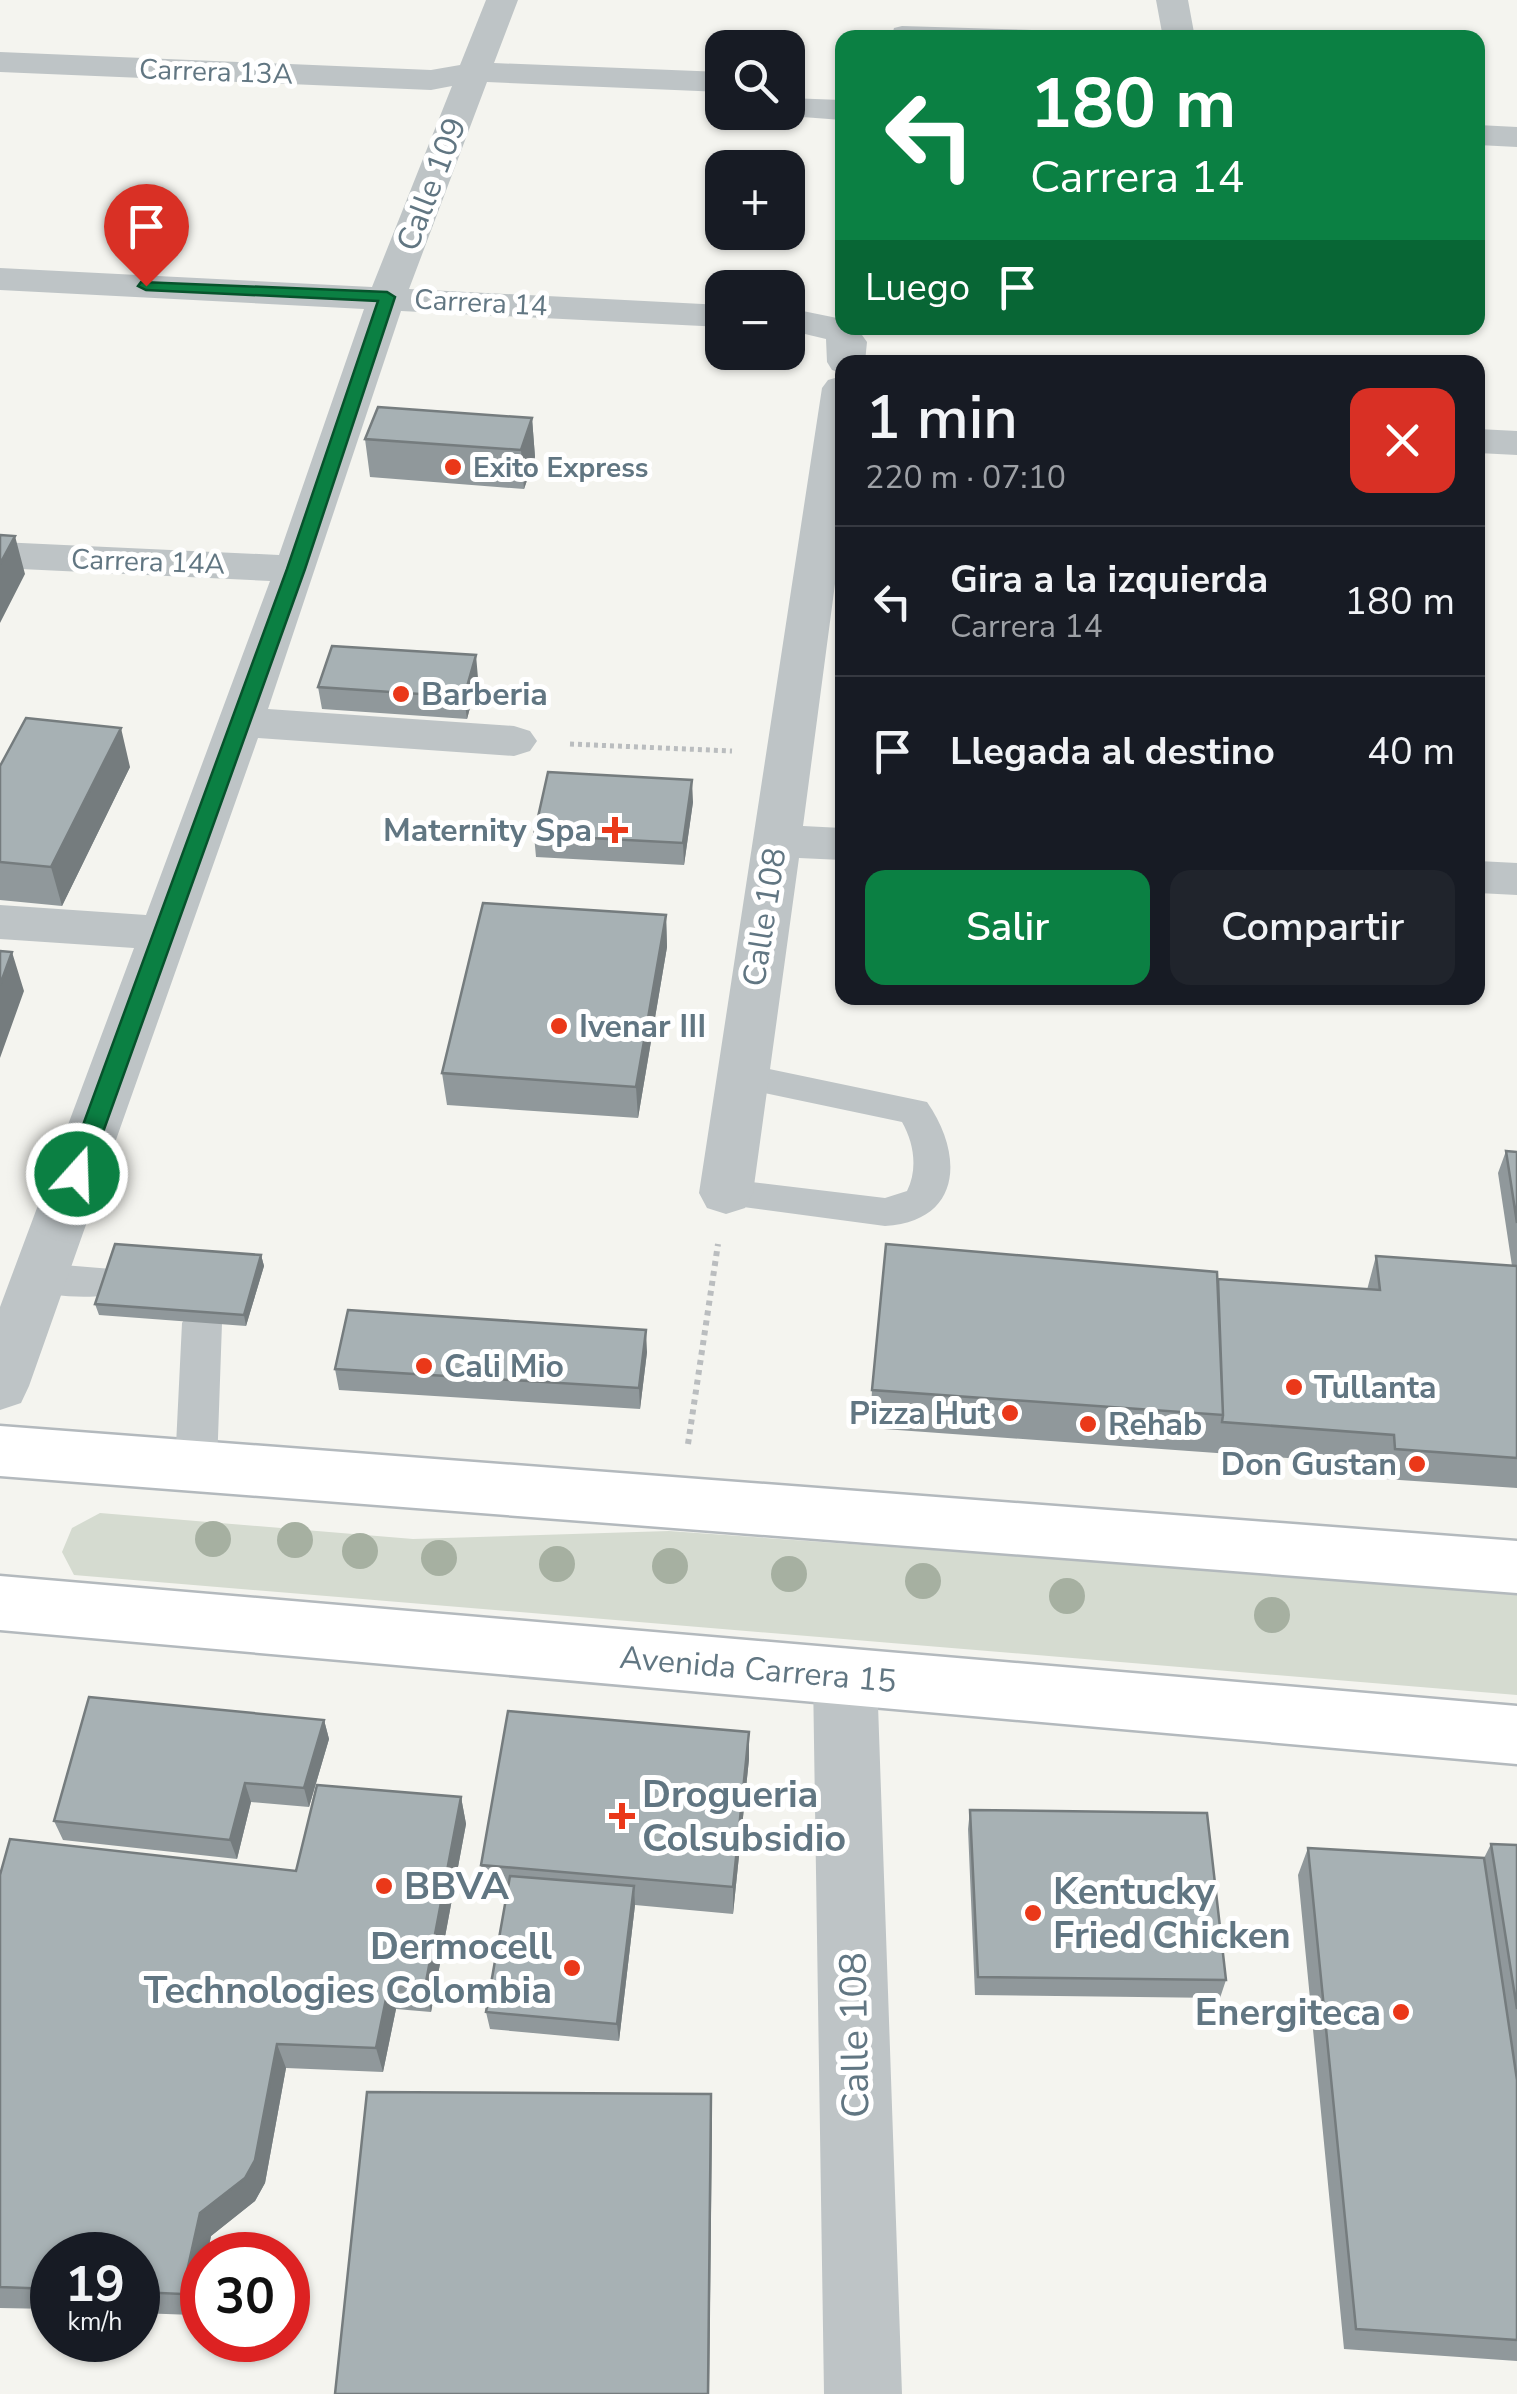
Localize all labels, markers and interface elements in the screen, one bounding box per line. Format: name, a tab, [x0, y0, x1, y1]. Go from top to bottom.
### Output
map controls	[705, 30, 805, 370]
button: search	[705, 30, 805, 130]
street label: Carrera 13A	[138, 50, 294, 94]
text: 180 m	[1030, 56, 1236, 152]
icon: left	[865, 70, 995, 200]
street label: Calle 109	[386, 111, 477, 257]
text: Carrera 14	[1030, 147, 1245, 208]
button: +	[705, 150, 805, 250]
pin	[104, 184, 189, 287]
icon: arrive	[119, 199, 174, 254]
icon: arrive	[990, 260, 1045, 315]
text: Luego	[865, 262, 970, 313]
button: −	[705, 270, 805, 370]
street label: Carrera 14	[413, 281, 549, 325]
text: 1 min	[865, 377, 1018, 459]
button: close	[1350, 388, 1455, 493]
place label: Exito Express	[473, 449, 649, 487]
marker: Exito Express	[442, 456, 464, 478]
text: 220 m · 07:10	[865, 456, 1066, 499]
street label: Carrera 14A	[70, 540, 226, 584]
text: Gira a la izquierda	[950, 554, 1268, 605]
icon: left	[865, 574, 920, 629]
text: 180 m	[1344, 576, 1455, 627]
text: Carrera 14	[950, 605, 1103, 648]
place label: Barberia	[421, 673, 548, 716]
marker: Barberia	[390, 683, 412, 705]
icon: arrive	[865, 724, 920, 779]
text: Llegada al destino	[950, 726, 1275, 777]
text: 40 m	[1367, 726, 1455, 777]
place label: Maternity Spa	[383, 809, 592, 852]
marker: Maternity Spa	[602, 817, 628, 843]
street label: Calle 108	[732, 845, 797, 989]
button: Salir	[865, 870, 1150, 985]
button: Compartir	[1170, 870, 1455, 985]
place label: Ivenar III	[579, 1005, 706, 1048]
marker: Ivenar III	[548, 1015, 570, 1037]
position arrow	[25, 1122, 129, 1226]
place label: Cali Mio	[444, 1345, 564, 1388]
marker: Cali Mio	[413, 1355, 435, 1377]
place label: Tullanta	[1314, 1366, 1436, 1409]
marker: Tullanta	[1283, 1376, 1305, 1398]
place label: Pizza Hut	[849, 1392, 991, 1435]
marker: Pizza Hut	[999, 1402, 1021, 1424]
place label: Rehab	[1108, 1403, 1202, 1446]
marker: Rehab	[1077, 1413, 1099, 1435]
place label: Don Gustan	[1221, 1443, 1397, 1486]
marker: Don Gustan	[1406, 1453, 1428, 1475]
street label: Avenida Carrera 15	[618, 1636, 898, 1703]
place label: Drogueria Colsubsidio	[642, 1769, 846, 1864]
marker: Drogueria Colsubsidio	[611, 1805, 633, 1827]
place label: BBVA	[404, 1861, 510, 1912]
place label: Kentucky Fried Chicken	[1053, 1866, 1291, 1961]
marker: BBVA	[373, 1875, 395, 1897]
marker: Kentucky Fried Chicken	[1022, 1902, 1044, 1924]
place label: Dermocell Technologies Colombia	[144, 1921, 552, 2016]
street label: Calle 108	[828, 1952, 881, 2118]
marker: Dermocell Technologies Colombia	[561, 1957, 583, 1979]
place label: Energiteca	[1195, 1987, 1381, 2038]
marker: Energiteca	[1390, 2001, 1412, 2023]
speed limit sign: 30	[180, 2232, 310, 2362]
text: 19	[65, 2250, 125, 2319]
text: km/h	[67, 2305, 123, 2339]

